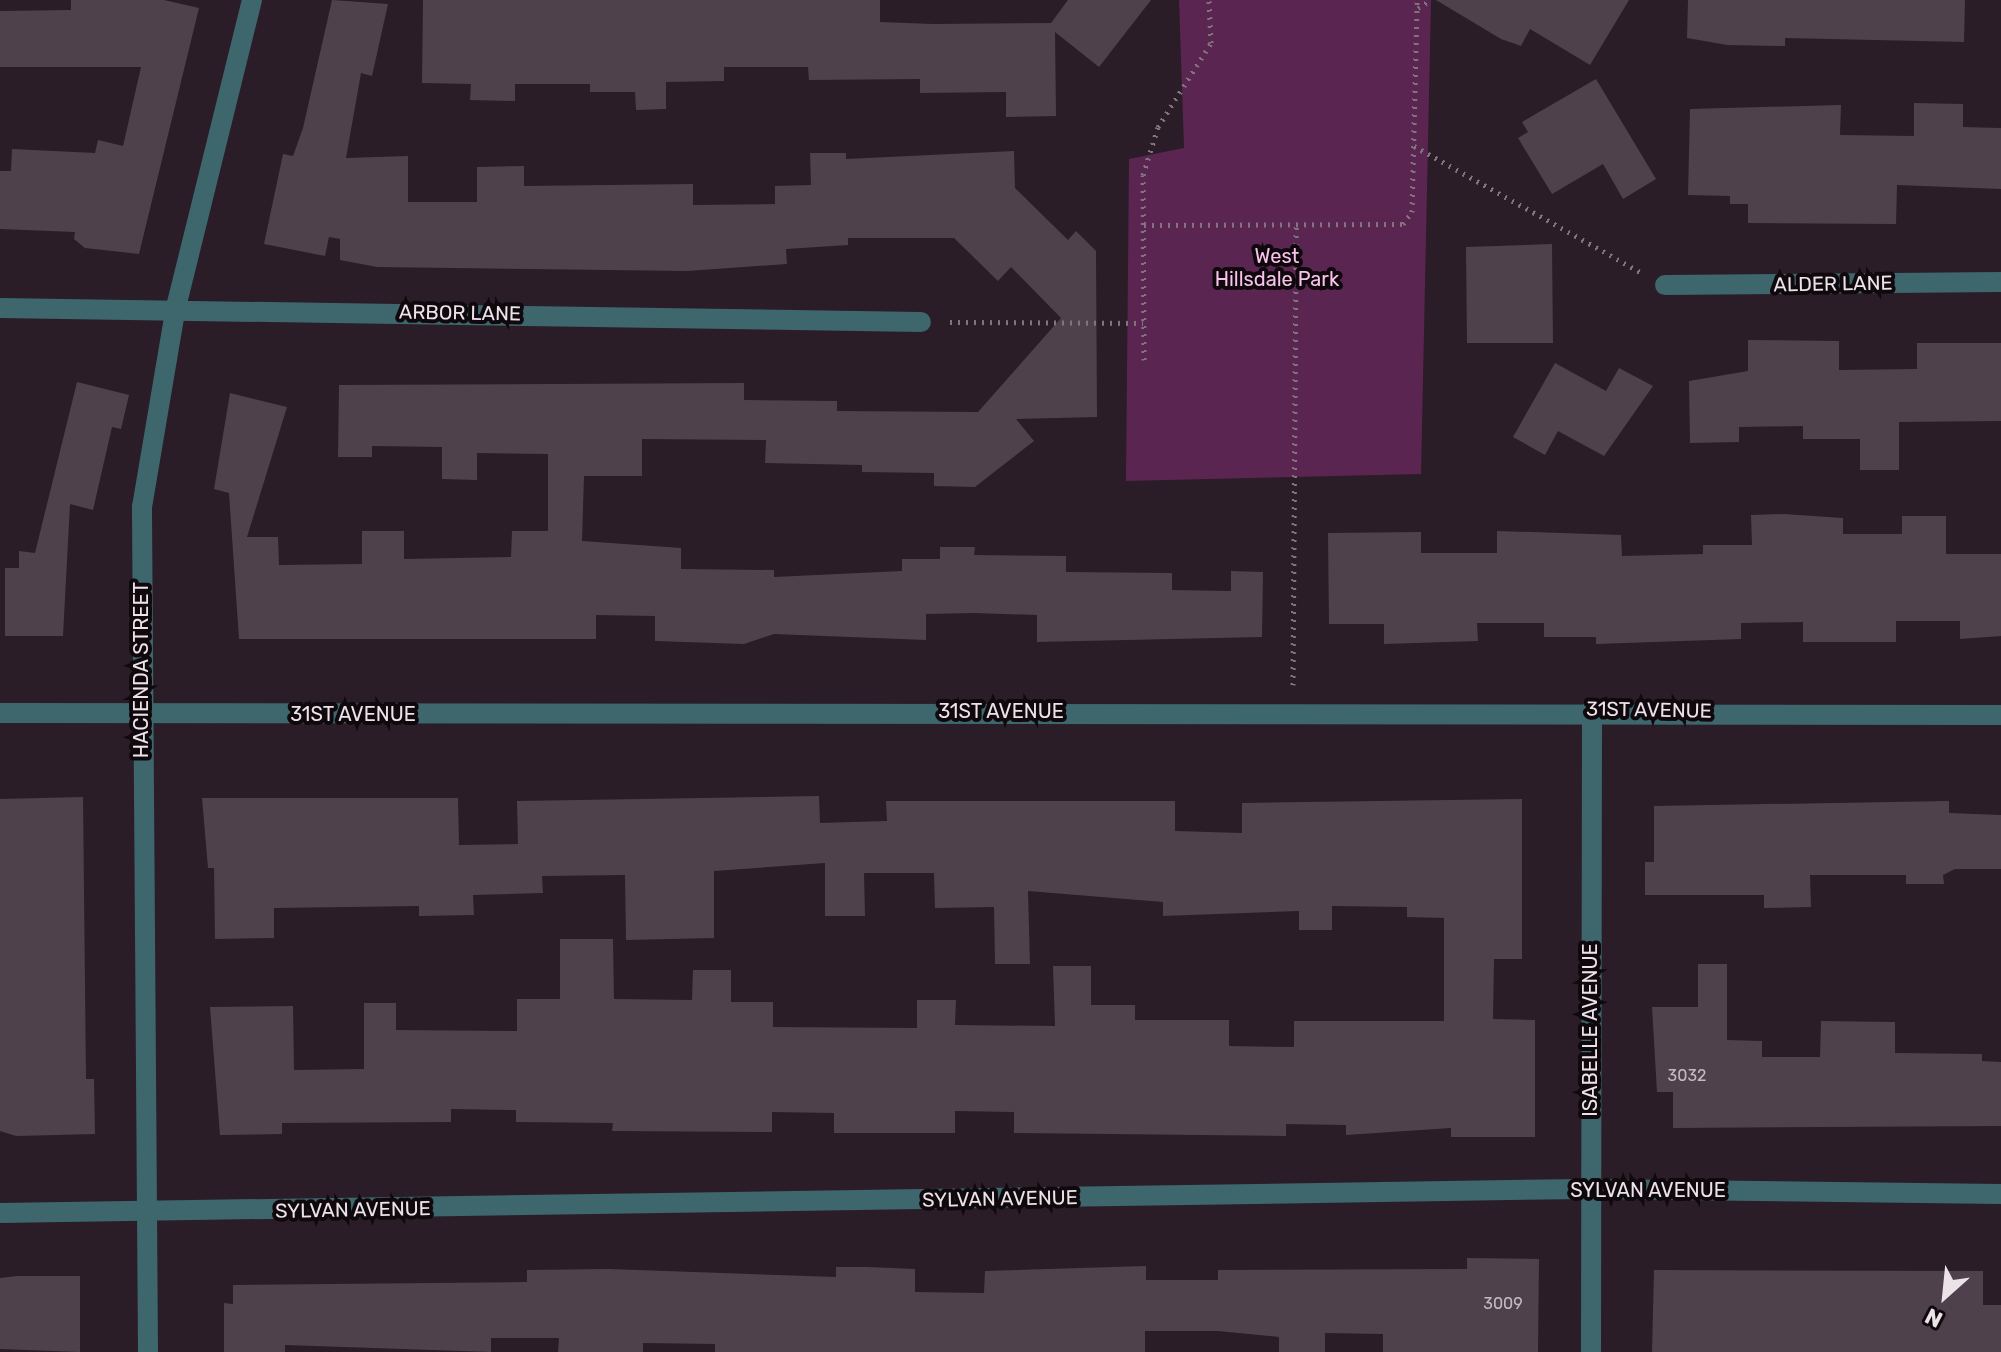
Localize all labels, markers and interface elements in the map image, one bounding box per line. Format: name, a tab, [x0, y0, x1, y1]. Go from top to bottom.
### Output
park label: West Hillsdale Park	[1215, 245, 1339, 292]
street label: ALDER LANE	[1773, 271, 1893, 297]
street label: ARBOR LANE	[399, 300, 521, 326]
street label: HACIENDA STREET	[129, 582, 153, 758]
street label: 31ST AVENUE	[1585, 697, 1713, 723]
street label: 31ST AVENUE	[938, 699, 1064, 723]
street label: 31ST AVENUE	[290, 702, 416, 726]
street label: ISABELLE AVENUE	[1578, 943, 1602, 1117]
house number: 3032	[1668, 1066, 1706, 1086]
street label: SYLVAN AVENUE	[1570, 1178, 1726, 1202]
street label: SYLVAN AVENUE	[922, 1186, 1078, 1212]
street label: SYLVAN AVENUE	[275, 1197, 431, 1223]
north arrow	[1905, 1256, 1985, 1336]
house number: 3009	[1483, 1294, 1523, 1314]
text: N	[1921, 1302, 1947, 1333]

